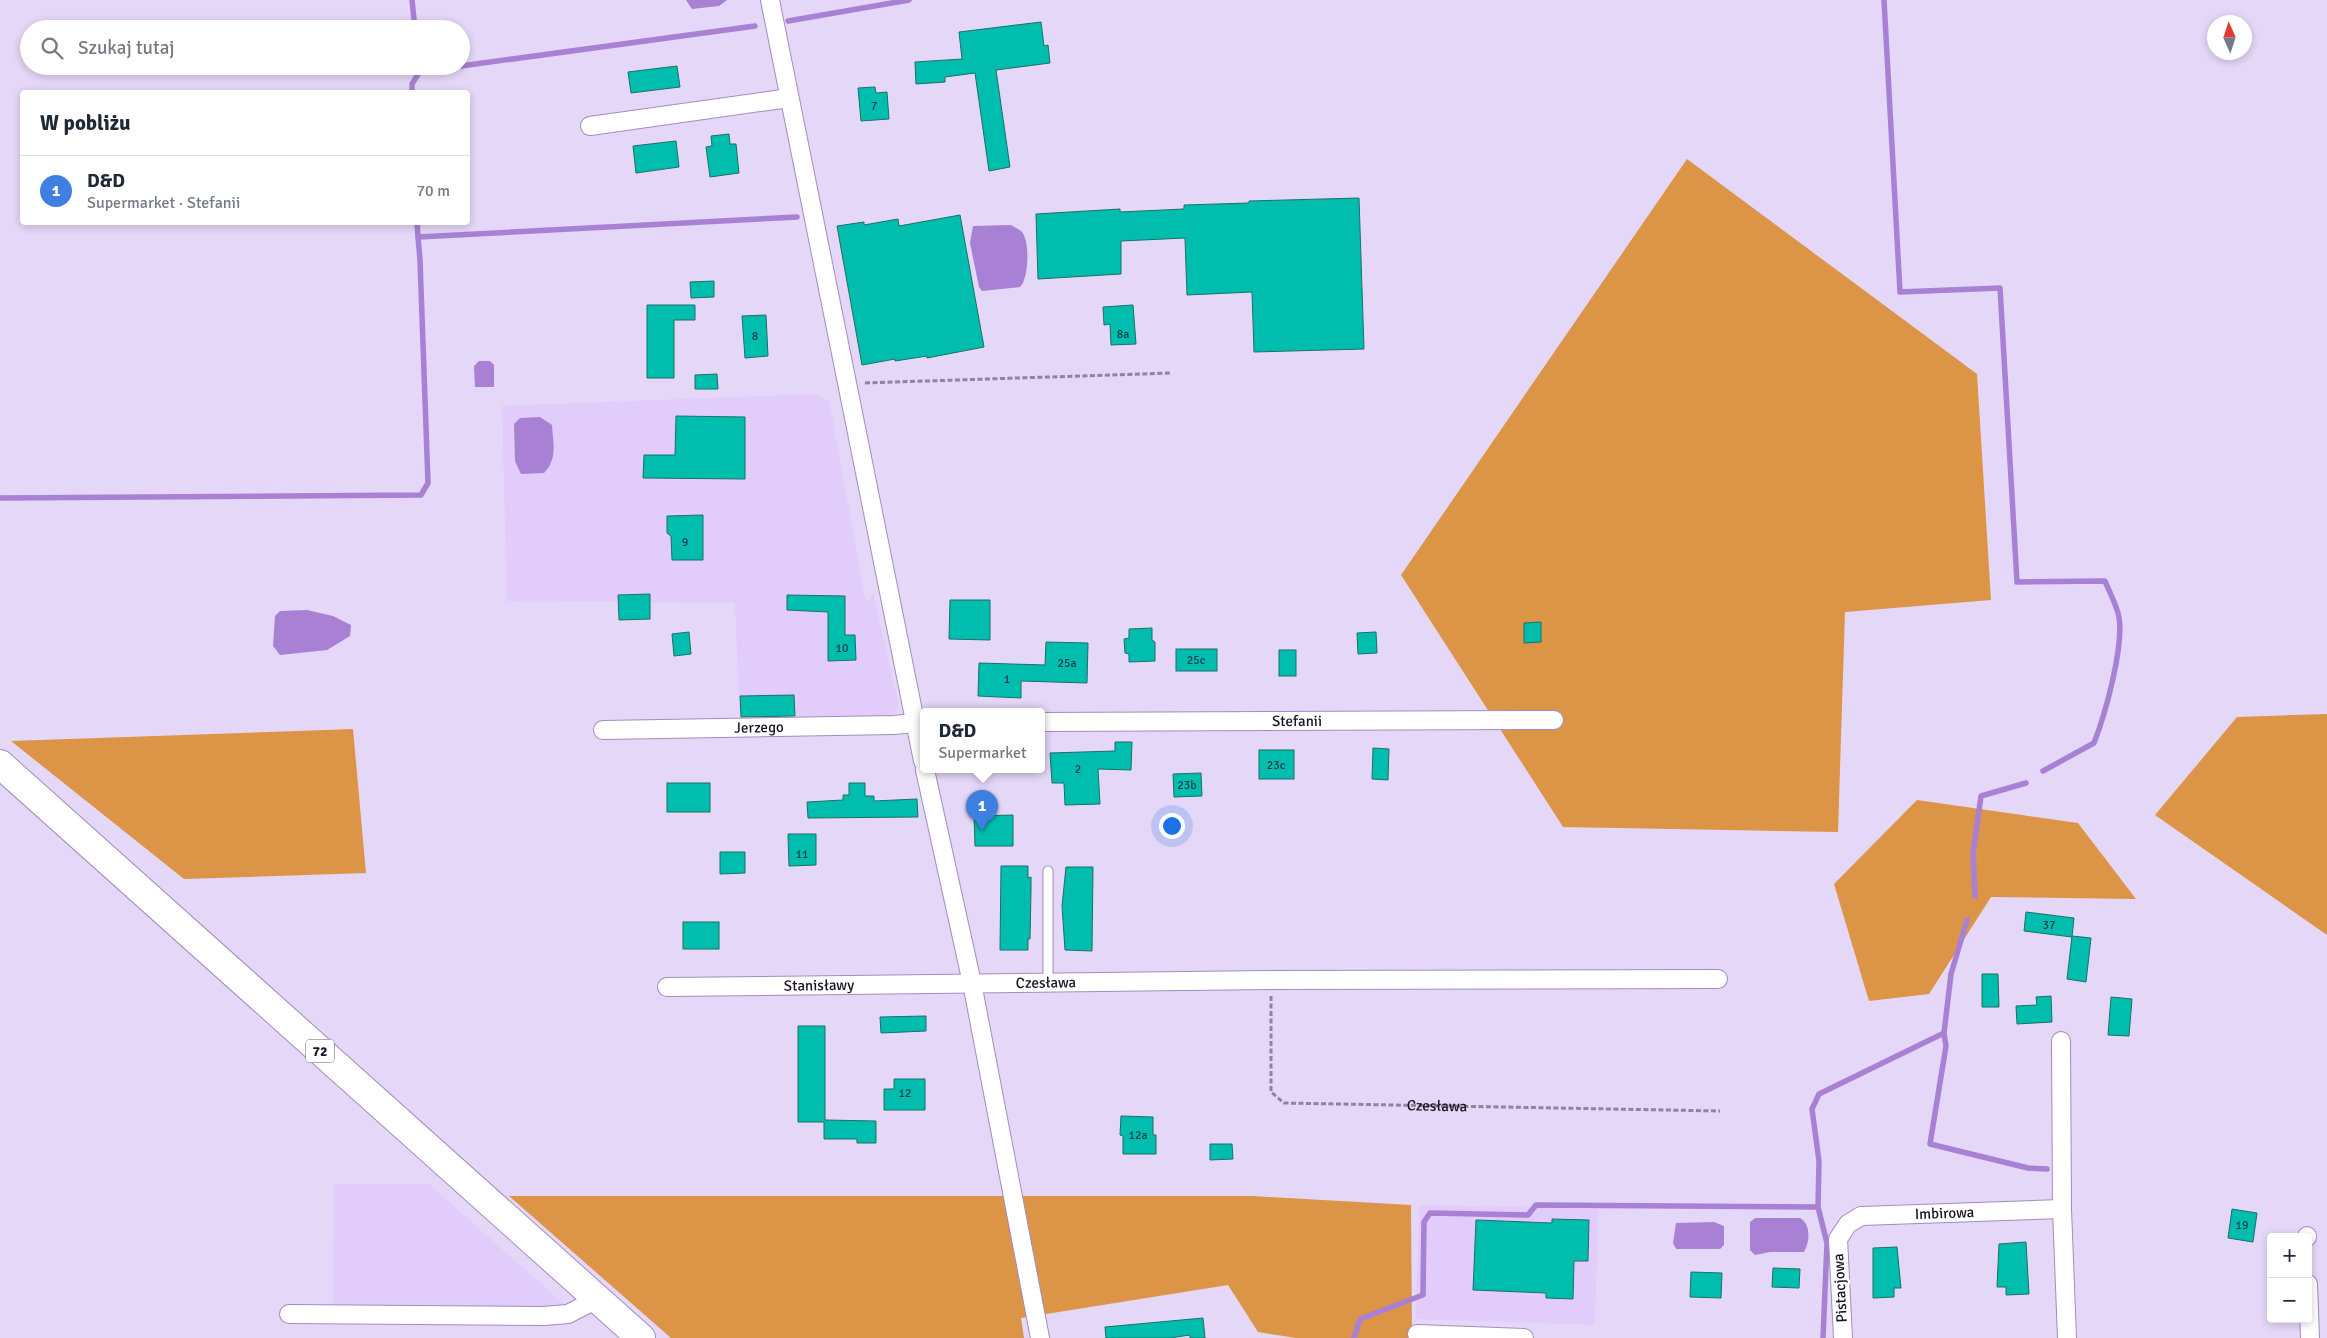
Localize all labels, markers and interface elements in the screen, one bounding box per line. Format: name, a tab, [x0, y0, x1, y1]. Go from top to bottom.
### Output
north arrow	[2207, 15, 2252, 60]
search box	[20, 20, 470, 75]
icon: search	[38, 34, 66, 62]
text: Szukaj tutaj	[78, 36, 175, 60]
house number: 7	[871, 99, 877, 114]
text: W pobliżu	[40, 110, 131, 136]
text: D&D	[87, 169, 125, 193]
text: 1	[52, 181, 60, 201]
text: 70 m	[416, 181, 450, 201]
text: Supermarket · Stefanii	[87, 193, 240, 213]
house number: 8a	[1117, 327, 1129, 342]
house number: 8	[752, 329, 758, 344]
house number: 9	[682, 535, 688, 550]
house number: 10	[836, 641, 848, 656]
house number: 25c	[1187, 653, 1206, 668]
house number: 25a	[1057, 656, 1077, 671]
house number: 1	[1004, 672, 1010, 687]
popup	[920, 708, 1045, 773]
street label: Stefanii	[1272, 712, 1322, 730]
street label: Jerzego	[734, 718, 784, 737]
text: D&D	[938, 719, 976, 743]
text: Supermarket	[938, 743, 1027, 763]
house number: 23c	[1267, 758, 1286, 773]
house number: 2	[1075, 762, 1081, 777]
house number: 23b	[1177, 778, 1197, 793]
pin: 1	[966, 790, 998, 831]
your location	[1159, 813, 1185, 839]
house number: 11	[796, 847, 808, 862]
house number: 37	[2043, 918, 2055, 933]
street label: Czesława	[1016, 973, 1076, 992]
street label: Stanisławy	[784, 976, 854, 995]
road number: 72	[306, 1040, 334, 1062]
house number: 12	[899, 1086, 911, 1101]
street label: Czesława	[1407, 1096, 1467, 1115]
house number: 12a	[1128, 1128, 1148, 1143]
street label: Imbirowa	[1914, 1203, 1975, 1223]
house number: 19	[2236, 1218, 2248, 1233]
map controls	[2267, 1233, 2312, 1323]
button: +	[2267, 1233, 2312, 1278]
street label: Pistacjowa	[1829, 1253, 1851, 1323]
button: −	[2267, 1278, 2312, 1323]

